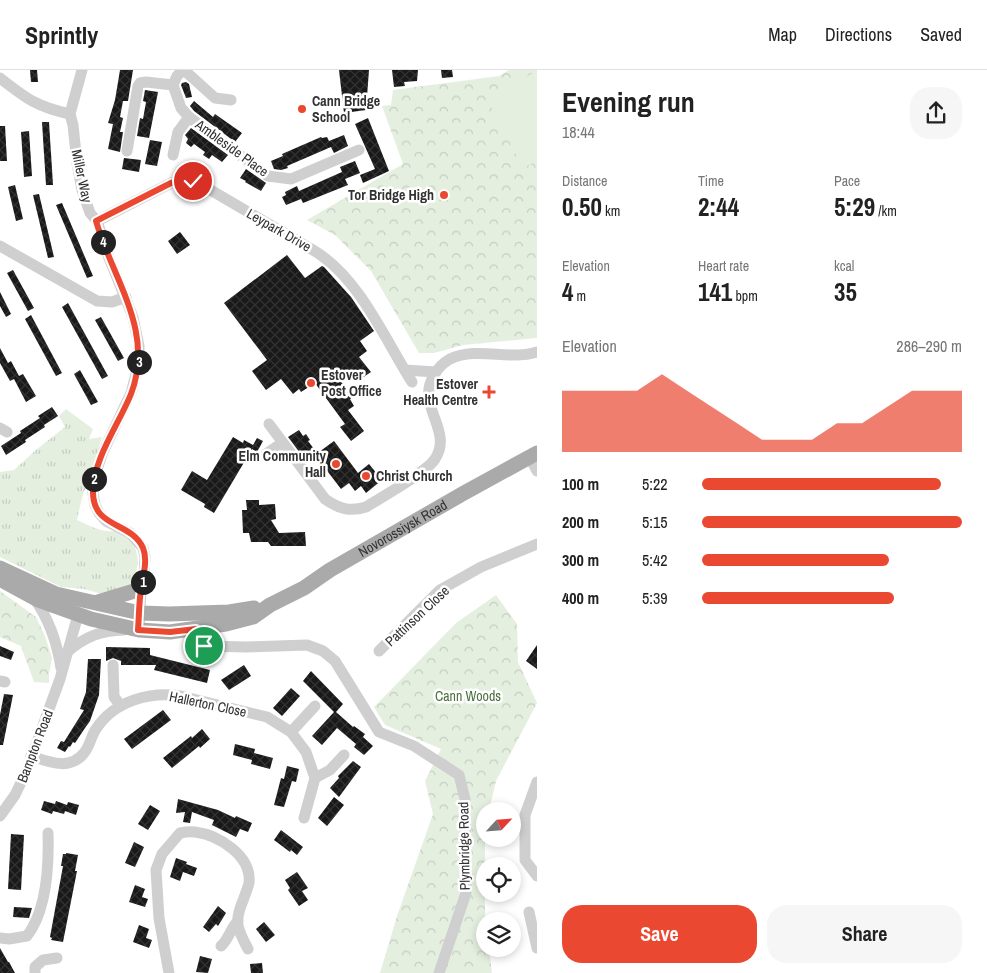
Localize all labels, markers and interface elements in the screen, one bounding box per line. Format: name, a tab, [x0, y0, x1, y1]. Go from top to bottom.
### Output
text: Sprintly	[25, 19, 98, 51]
text: Map	[768, 22, 797, 47]
text: Directions	[825, 22, 892, 47]
text: Saved	[920, 22, 962, 47]
text: Evening run	[562, 83, 695, 121]
button: share	[910, 87, 962, 139]
place label: Cann Bridge School	[312, 92, 380, 126]
marker: Cann Bridge School	[296, 103, 308, 115]
street label: Ambleside Place	[191, 115, 272, 181]
text: 18:44	[562, 121, 595, 143]
street label: Miller Way	[68, 148, 96, 204]
pin	[172, 160, 214, 202]
icon: check	[179, 167, 207, 195]
text: Distance	[562, 172, 607, 190]
text: Time	[698, 172, 724, 190]
text: Pace	[834, 172, 860, 190]
place label: Tor Bridge High	[348, 186, 434, 204]
marker: Tor Bridge High	[438, 189, 450, 201]
text: 0.50	[562, 190, 602, 224]
text: 2:44	[698, 190, 739, 224]
text: 5:29	[834, 190, 875, 224]
text: km	[602, 202, 620, 220]
text: /km	[875, 202, 897, 220]
street label: Leypark Drive	[244, 204, 314, 256]
pin: 4	[90, 230, 116, 254]
text: 4	[100, 233, 107, 251]
text: Elevation	[562, 257, 610, 275]
text: Heart rate	[698, 257, 749, 275]
text: kcal	[834, 257, 854, 275]
text: 4	[562, 275, 573, 309]
text: 141	[698, 275, 732, 309]
text: 35	[834, 275, 857, 309]
text: m	[573, 287, 586, 305]
text: bpm	[732, 287, 758, 305]
text: Elevation	[562, 335, 617, 357]
text: 286–290 m	[896, 335, 962, 357]
pin: 3	[126, 350, 152, 374]
text: 3	[136, 353, 143, 371]
place label: Estover Post Office	[321, 366, 382, 400]
place label: Estover Health Centre	[403, 375, 479, 409]
marker: Estover Post Office	[305, 377, 317, 389]
marker: Estover Health Centre	[482, 385, 496, 399]
place label: Elm Community Hall	[239, 447, 327, 481]
marker: Elm Community Hall	[330, 458, 342, 470]
pin: 2	[82, 466, 106, 492]
place label: Christ Church	[376, 467, 453, 485]
text: 2	[91, 470, 98, 488]
marker: Christ Church	[360, 470, 372, 482]
text: 100 m	[562, 473, 599, 495]
text: 5:22	[642, 473, 668, 495]
street label: Novorossiysk Road	[355, 496, 450, 561]
text: 200 m	[562, 511, 599, 533]
text: 5:15	[642, 511, 668, 533]
text: 300 m	[562, 549, 599, 571]
text: 5:42	[642, 549, 668, 571]
pin: 1	[130, 570, 156, 594]
text: 1	[140, 573, 147, 591]
street label: Pattinson Close	[381, 582, 453, 650]
text: 400 m	[562, 587, 599, 609]
text: 5:39	[642, 587, 668, 609]
pin	[183, 625, 225, 667]
icon: arrive	[190, 632, 218, 660]
street label: Hallerton Close	[168, 687, 248, 721]
park label: Cann Woods	[435, 687, 501, 705]
street label: Bampton Road	[13, 707, 57, 785]
street label: Plymbridge Road	[454, 801, 474, 891]
north arrow	[476, 802, 521, 848]
map controls	[476, 802, 521, 957]
button: locate	[476, 857, 521, 902]
button: Save	[562, 905, 757, 963]
button: Share	[767, 905, 962, 963]
button: layers	[476, 912, 521, 957]

